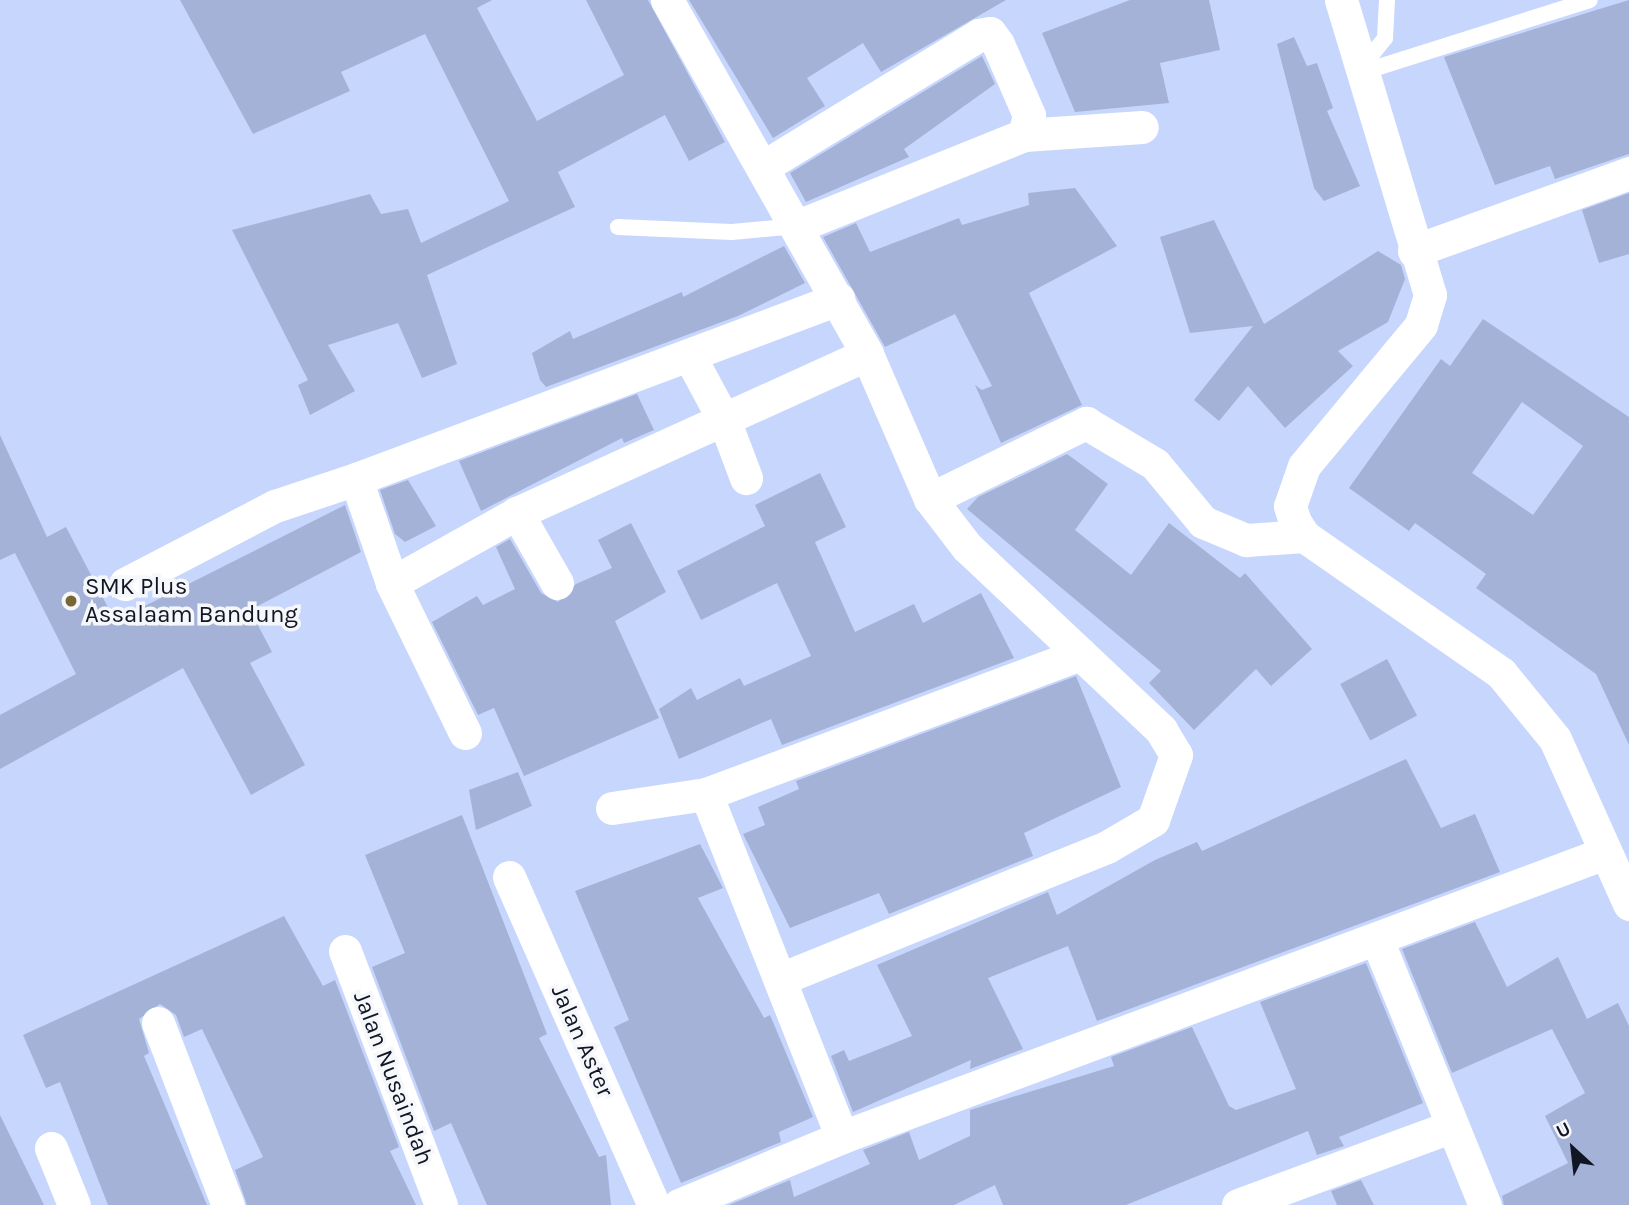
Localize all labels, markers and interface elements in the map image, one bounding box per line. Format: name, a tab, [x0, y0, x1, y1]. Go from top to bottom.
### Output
place label: SMK Plus Assalaam Bandung	[85, 573, 298, 629]
marker: SMK Plus Assalaam Bandung	[63, 593, 79, 609]
street label: Jalan Aster	[545, 981, 619, 1101]
street label: Jalan Nusaindah	[347, 987, 439, 1169]
north arrow	[1538, 1114, 1608, 1184]
text: U	[1553, 1118, 1574, 1143]

